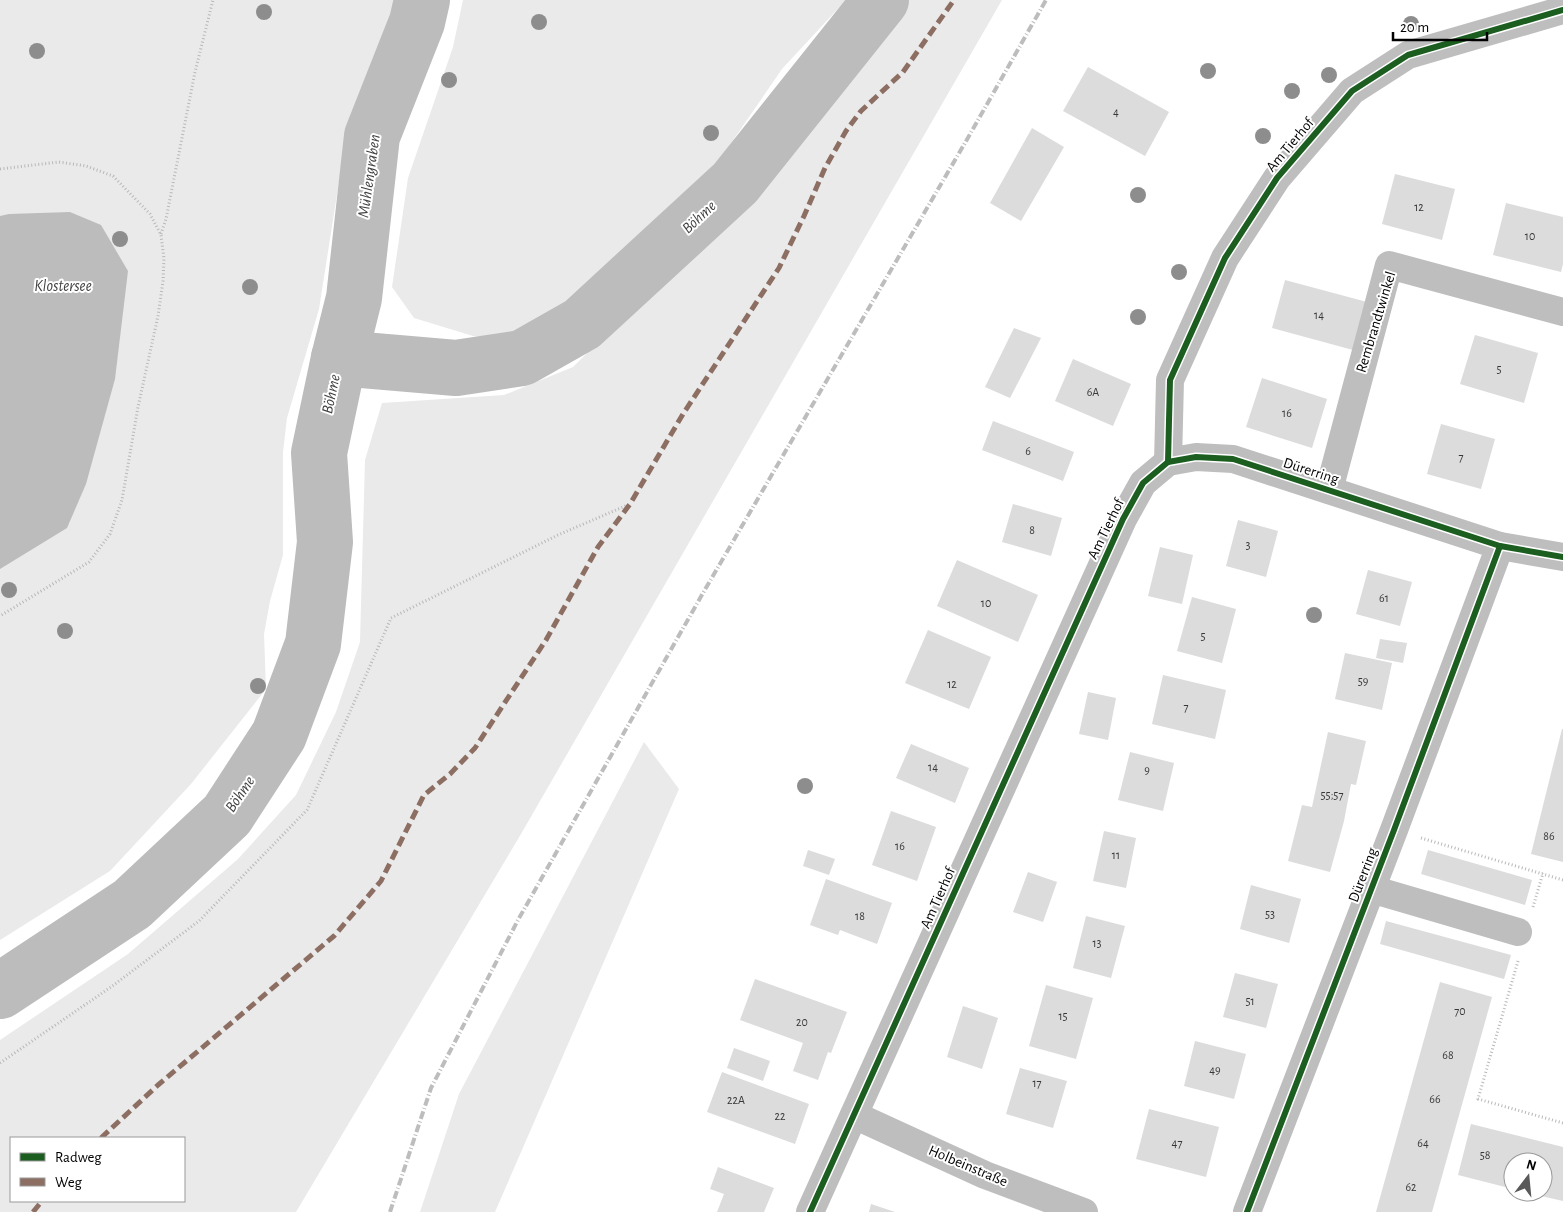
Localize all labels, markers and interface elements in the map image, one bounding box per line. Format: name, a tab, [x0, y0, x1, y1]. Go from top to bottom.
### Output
scale bar	[1393, 10, 1487, 42]
text: 20 m	[1400, 20, 1429, 35]
house number: 4	[1113, 106, 1119, 118]
street label: Am Tierhof	[1263, 114, 1318, 175]
water label: Mühlengraben	[355, 133, 383, 219]
water label: Böhme	[679, 198, 719, 236]
house number: 12	[1414, 201, 1424, 213]
house number: 10	[1525, 230, 1535, 242]
street label: Rembrandtwinkel	[1354, 270, 1398, 374]
water label: Klostersee	[34, 278, 92, 294]
house number: 14	[1314, 309, 1324, 321]
house number: 5	[1496, 363, 1502, 375]
water label: Böhme	[319, 373, 343, 415]
house number: 6A	[1087, 386, 1099, 398]
house number: 16	[1282, 407, 1292, 419]
house number: 6	[1025, 445, 1031, 457]
house number: 7	[1458, 451, 1464, 463]
street label: Dürerring	[1281, 455, 1341, 487]
street label: Am Tierhof	[1085, 495, 1128, 562]
house number: 8	[1029, 524, 1035, 536]
house number: 3	[1246, 539, 1251, 551]
house number: 61	[1379, 592, 1389, 604]
house number: 10	[981, 597, 991, 609]
house number: 5	[1200, 630, 1206, 642]
house number: 59	[1358, 675, 1369, 687]
house number: 12	[947, 678, 957, 690]
house number: 7	[1183, 701, 1189, 713]
house number: 14	[928, 761, 938, 773]
house number: 9	[1144, 764, 1150, 776]
water label: Böhme	[222, 773, 258, 815]
house number: 55;57	[1321, 789, 1343, 801]
house number: 86	[1543, 830, 1555, 842]
house number: 16	[895, 840, 905, 852]
street label: Dürerring	[1346, 845, 1381, 904]
house number: 11	[1112, 849, 1120, 861]
street label: Am Tierhof	[918, 864, 959, 931]
house number: 53	[1265, 908, 1275, 920]
house number: 18	[855, 910, 865, 922]
house number: 13	[1092, 937, 1102, 949]
house number: 51	[1245, 995, 1255, 1007]
house number: 70	[1454, 1005, 1466, 1017]
house number: 15	[1058, 1010, 1068, 1022]
house number: 20	[796, 1016, 808, 1028]
house number: 68	[1442, 1049, 1454, 1061]
house number: 49	[1209, 1064, 1221, 1076]
house number: 17	[1032, 1077, 1042, 1089]
house number: 66	[1429, 1093, 1441, 1105]
house number: 22A	[727, 1094, 745, 1106]
house number: 22	[775, 1110, 786, 1122]
legend	[10, 1137, 185, 1202]
house number: 47	[1172, 1137, 1182, 1149]
house number: 64	[1417, 1137, 1429, 1149]
street label: Holbeinstraße	[926, 1143, 1010, 1189]
house number: 58	[1480, 1149, 1491, 1161]
text: Radweg	[55, 1150, 102, 1165]
north arrow	[1503, 1152, 1553, 1202]
text: N	[1525, 1157, 1538, 1174]
text: Weg	[55, 1175, 83, 1190]
house number: 62	[1405, 1181, 1417, 1193]

